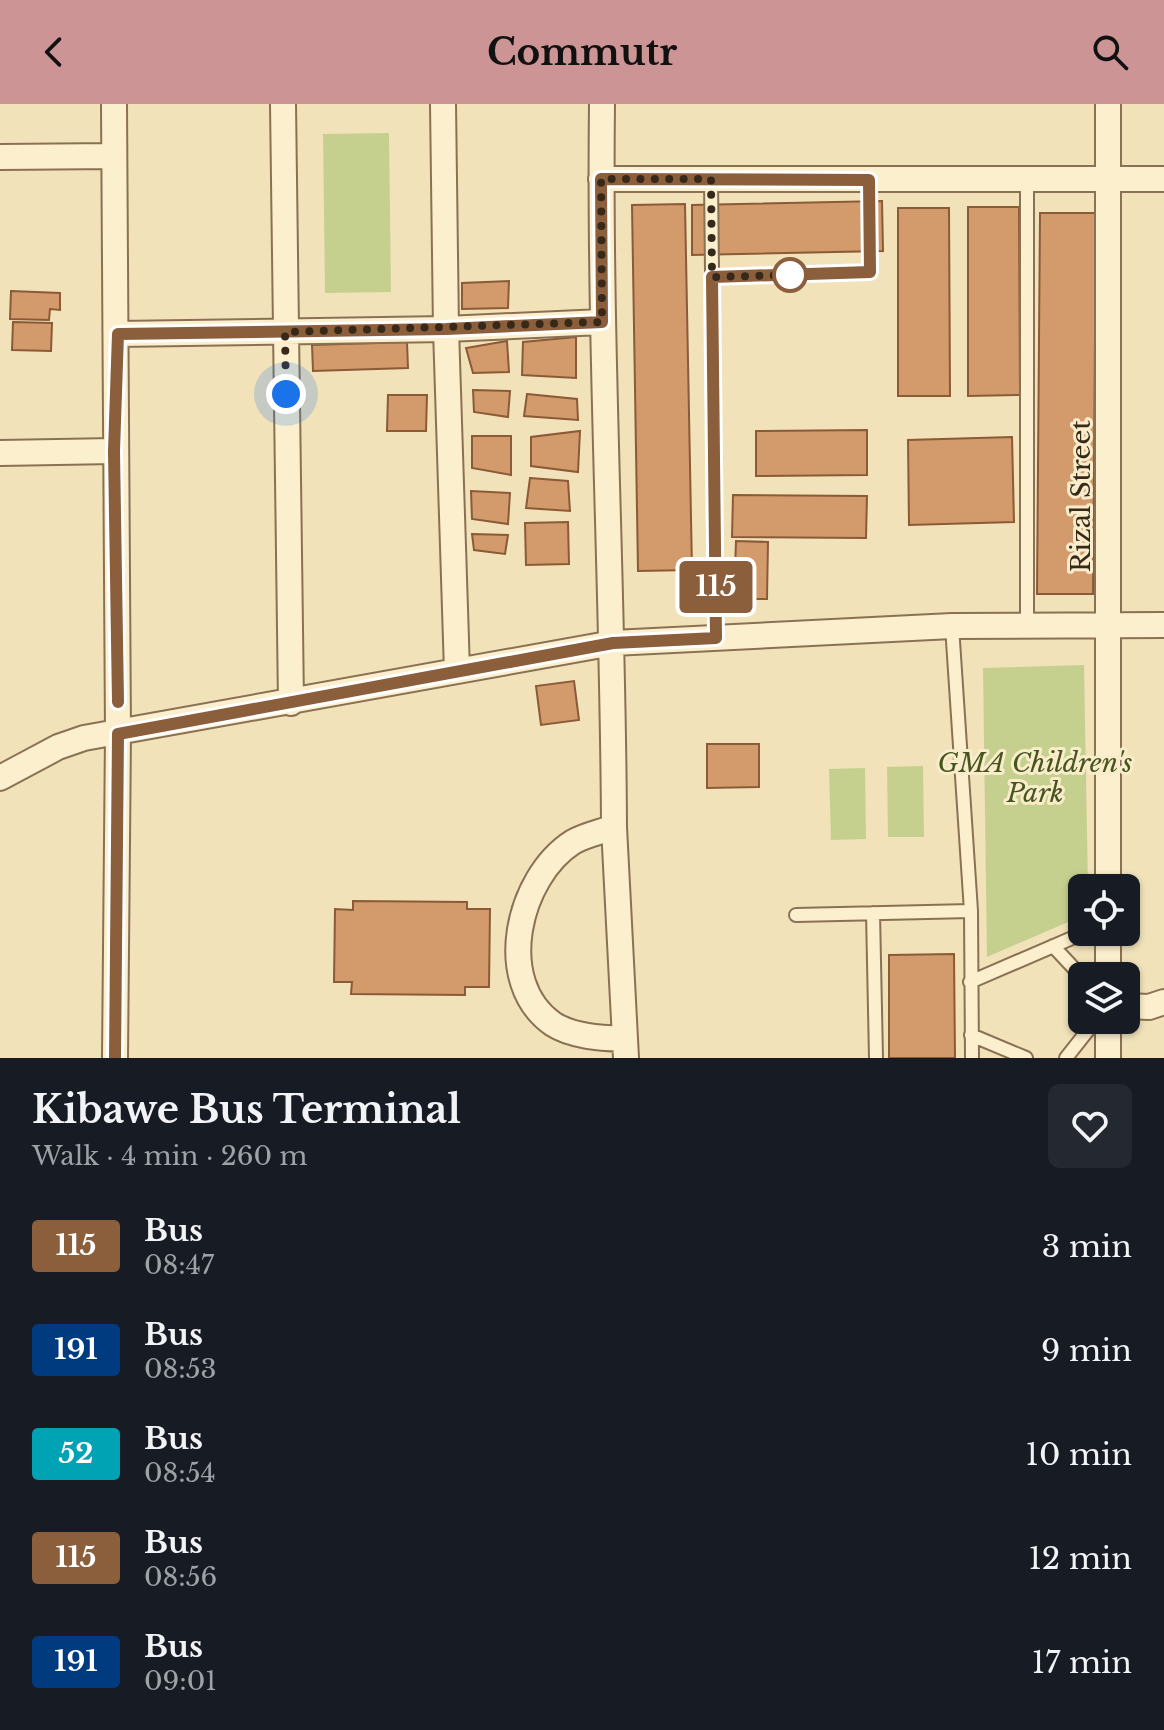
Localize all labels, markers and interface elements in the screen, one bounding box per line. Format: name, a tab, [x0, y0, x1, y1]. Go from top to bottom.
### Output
icon: back	[32, 30, 76, 74]
text: Commutr	[487, 30, 677, 75]
icon: search	[1088, 30, 1132, 74]
unlabelled marker	[773, 258, 807, 292]
your location	[266, 374, 306, 414]
street label: Rizal Street	[1065, 420, 1097, 572]
line badge: 115	[670, 561, 762, 613]
text: 115	[695, 569, 737, 604]
park label: GMA Children's Park	[938, 747, 1132, 809]
map controls	[1068, 874, 1140, 1034]
button: locate	[1068, 874, 1140, 946]
button: layers	[1068, 962, 1140, 1034]
button: heart	[1048, 1084, 1132, 1168]
text: Kibawe Bus Terminal	[32, 1086, 461, 1133]
text: Walk · 4 min · 260 m	[32, 1140, 307, 1172]
text: Bus	[144, 1212, 203, 1249]
text: 115	[55, 1228, 97, 1263]
text: 3 min	[1042, 1228, 1132, 1265]
text: 08:47	[144, 1249, 214, 1281]
text: Bus	[144, 1316, 203, 1353]
text: 191	[54, 1332, 98, 1367]
text: 9 min	[1041, 1332, 1132, 1369]
text: 08:53	[144, 1353, 217, 1385]
text: Bus	[144, 1420, 203, 1457]
text: 52	[59, 1436, 93, 1471]
text: 10 min	[1026, 1436, 1132, 1473]
text: 08:54	[144, 1457, 216, 1489]
text: Bus	[144, 1524, 203, 1561]
text: 115	[55, 1540, 97, 1575]
text: 12 min	[1028, 1540, 1132, 1577]
text: 08:56	[144, 1561, 217, 1593]
text: Bus	[144, 1628, 203, 1665]
text: 191	[54, 1644, 98, 1679]
text: 17 min	[1032, 1644, 1132, 1681]
text: 09:01	[144, 1665, 217, 1697]

